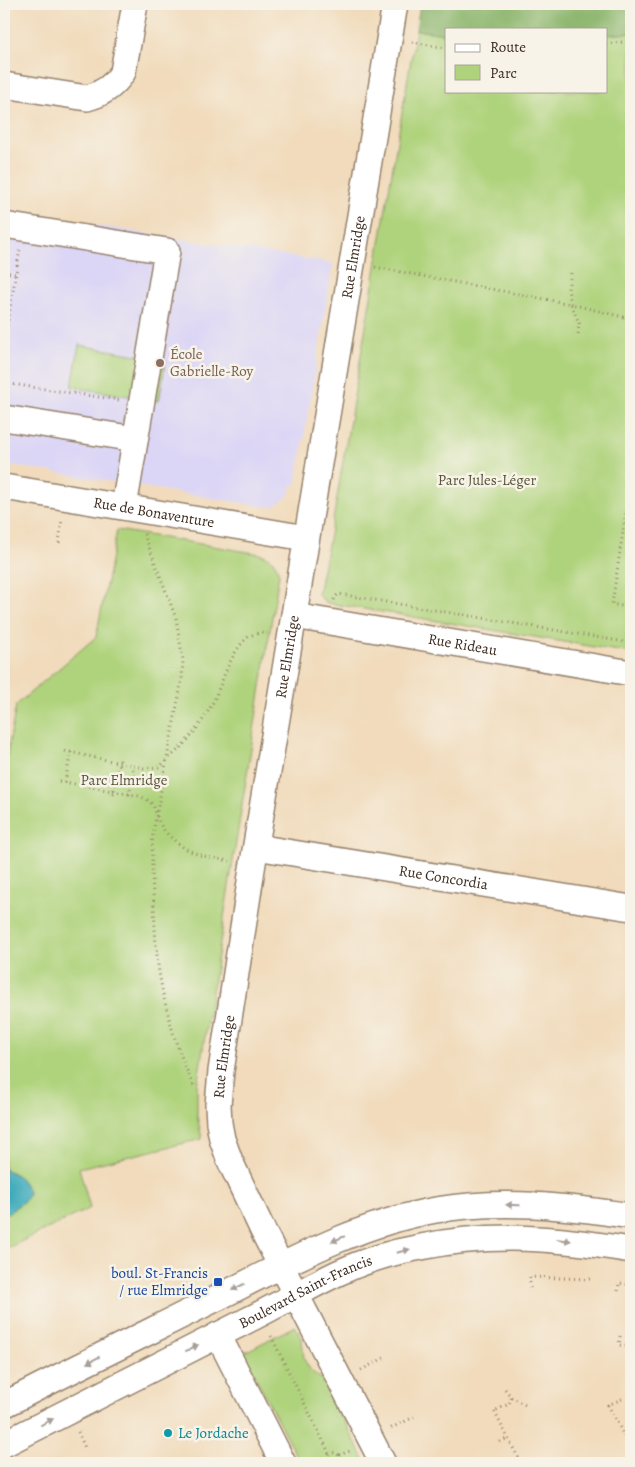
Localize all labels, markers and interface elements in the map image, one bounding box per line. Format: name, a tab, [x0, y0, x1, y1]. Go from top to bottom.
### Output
legend	[445, 28, 608, 92]
text: Route	[490, 37, 526, 57]
text: Parc	[490, 63, 517, 83]
street label: Rue Elmridge	[336, 214, 370, 300]
place label: École Gabrielle-Roy	[170, 344, 253, 381]
marker: École Gabrielle-Roy	[154, 357, 166, 369]
park label: Parc Jules-Léger	[438, 470, 536, 490]
street label: Rue de Bonaventure	[92, 492, 216, 532]
street label: Rue Elmridge	[270, 613, 304, 700]
street label: Rue Rideau	[427, 629, 500, 660]
park label: Parc Elmridge	[80, 770, 168, 790]
street label: Rue Concordia	[398, 860, 490, 895]
street label: Rue Elmridge	[209, 1013, 239, 1099]
one-way arrow	[505, 1201, 521, 1209]
one-way arrow	[330, 1235, 345, 1243]
one-way arrow	[556, 1236, 572, 1244]
one-way arrow	[395, 1247, 410, 1255]
street label: Boulevard Saint-Francis	[235, 1250, 375, 1333]
place label: boul. St-Francis / rue Elmridge	[111, 1263, 208, 1300]
marker: boul. St-Francis / rue Elmridge	[212, 1276, 224, 1288]
one-way arrow	[231, 1283, 245, 1291]
one-way arrow	[185, 1344, 199, 1352]
one-way arrow	[85, 1356, 100, 1364]
one-way arrow	[40, 1418, 54, 1426]
place label: Le Jordache	[178, 1423, 249, 1443]
marker: Le Jordache	[162, 1427, 174, 1439]

